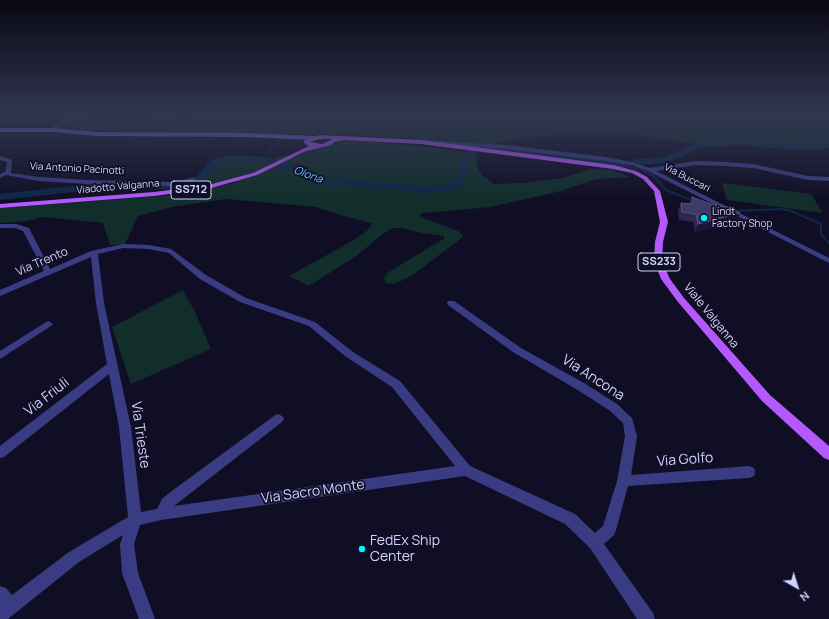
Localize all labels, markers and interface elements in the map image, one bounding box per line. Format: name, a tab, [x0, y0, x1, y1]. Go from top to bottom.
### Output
street label: Via Antonio Pacinotti	[29, 161, 125, 177]
street label: Via Buccari	[662, 161, 712, 195]
water label: Olona	[292, 164, 324, 186]
street label: Viadotto Valganna	[76, 177, 160, 197]
road number: SS712	[171, 181, 211, 199]
place label: Lindt Factory Shop	[712, 206, 772, 230]
marker: Lindt Factory Shop	[699, 213, 709, 223]
street label: Via Trento	[14, 245, 70, 279]
road number: SS233	[638, 253, 680, 271]
street label: Viale Valganna	[680, 281, 742, 351]
street label: Via Ancona	[559, 352, 627, 404]
street label: Via Friuli	[21, 374, 73, 420]
street label: Via Trieste	[127, 401, 153, 469]
street label: Via Golfo	[656, 450, 714, 470]
street label: Via Sacro Monte	[260, 476, 366, 508]
place label: FedEx Ship Center	[370, 533, 440, 566]
marker: FedEx Ship Center	[357, 544, 367, 554]
north arrow	[777, 567, 817, 607]
text: N	[797, 588, 813, 605]

